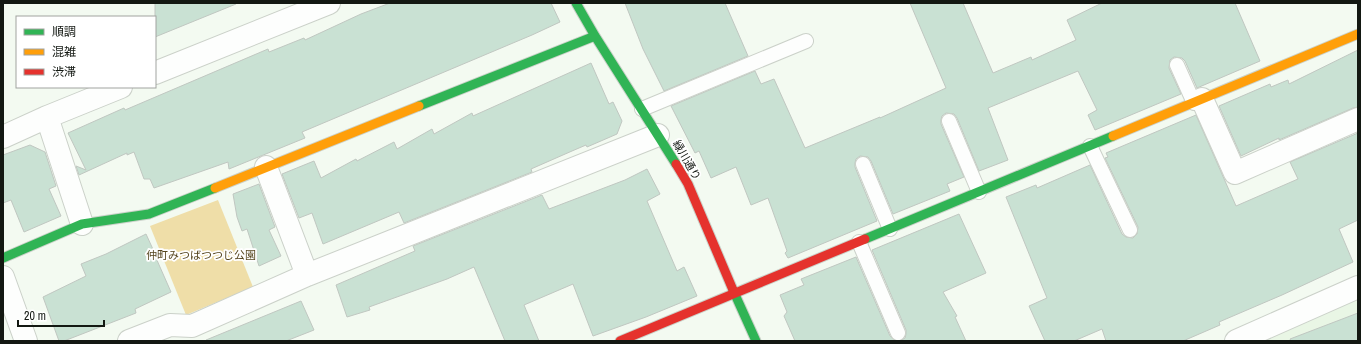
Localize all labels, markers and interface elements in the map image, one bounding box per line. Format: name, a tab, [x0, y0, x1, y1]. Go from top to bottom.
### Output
legend	[16, 16, 156, 88]
text: 順調	[52, 24, 76, 40]
text: 混雑	[52, 44, 76, 60]
text: 渋滞	[52, 64, 76, 80]
street label: 緑川通り	[670, 137, 704, 183]
park label: 仲町みつばつつじ公園	[146, 248, 256, 262]
scale bar	[18, 302, 104, 328]
text: 20 m	[24, 308, 46, 324]

